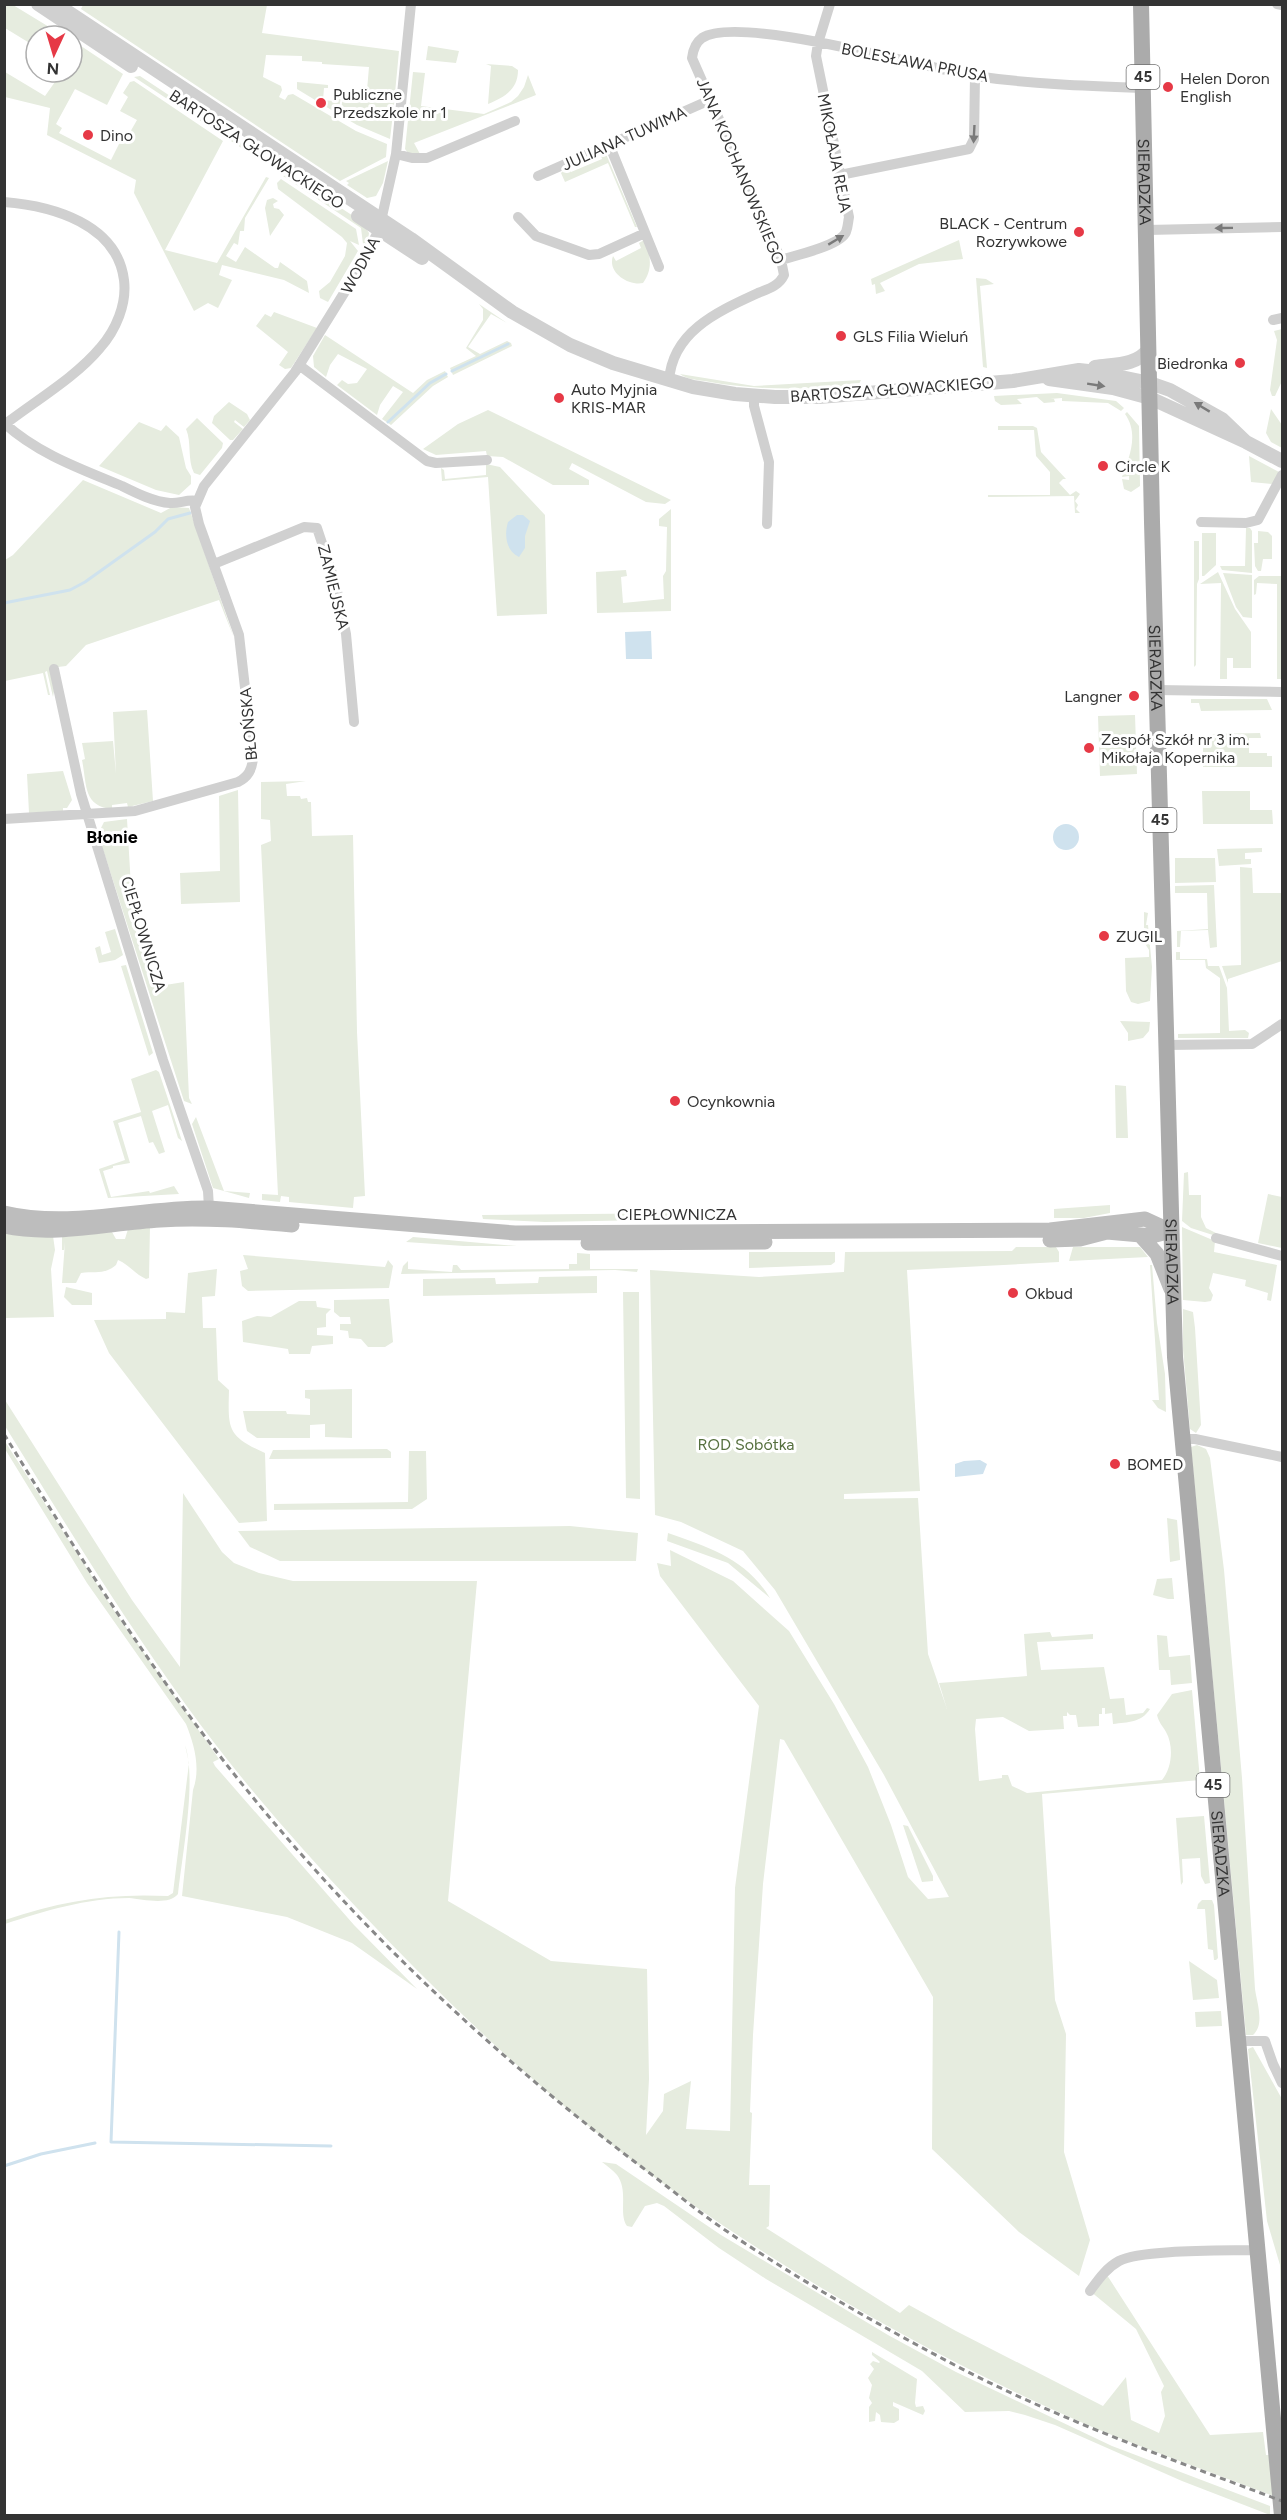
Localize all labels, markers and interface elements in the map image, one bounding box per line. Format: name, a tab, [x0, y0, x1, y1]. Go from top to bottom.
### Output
north arrow	[24, 24, 84, 84]
street label: BOLESŁAWA PRUSA	[840, 39, 990, 86]
text: N	[46, 59, 60, 78]
road number: 45	[1126, 65, 1160, 89]
place label: Helen Doron English	[1180, 69, 1270, 106]
street label: JANA KOCHANOWSKIEGO	[693, 75, 789, 267]
marker: Helen Doron English	[1161, 80, 1175, 94]
place label: Publiczne Przedszkole nr 1	[333, 85, 447, 122]
street label: BARTOSZA GŁOWACKIEGO	[166, 86, 348, 213]
street label: MIKOŁAJA REJA	[814, 92, 855, 214]
marker: Publiczne Przedszkole nr 1	[314, 96, 328, 110]
street label: JULIANA TUWIMA	[559, 102, 690, 174]
one-way arrow	[969, 125, 978, 144]
place label: Dino	[100, 126, 133, 145]
marker: Dino	[81, 128, 95, 142]
street label: SIERADZKA	[1134, 139, 1155, 226]
place label: BLACK - Centrum Rozrywkowe	[939, 214, 1067, 251]
one-way arrow	[1215, 223, 1234, 233]
marker: BLACK - Centrum Rozrywkowe	[1072, 225, 1086, 239]
street label: WODNA	[337, 233, 384, 297]
one-way arrow	[827, 234, 844, 245]
place label: GLS Filia Wieluń	[853, 327, 968, 346]
marker: GLS Filia Wieluń	[834, 329, 848, 343]
place label: Biedronka	[1157, 354, 1228, 373]
marker: Biedronka	[1233, 356, 1247, 370]
street label: BARTOSZA GŁOWACKIEGO	[789, 373, 995, 406]
place label: Auto Myjnia KRIS-MAR	[571, 380, 657, 417]
one-way arrow	[1087, 381, 1106, 390]
marker: Auto Myjnia KRIS-MAR	[552, 391, 566, 405]
one-way arrow	[1194, 401, 1210, 412]
place label: Circle K	[1115, 457, 1171, 476]
marker: Circle K	[1096, 459, 1110, 473]
street label: ZAMIEJSKA	[314, 543, 353, 632]
street label: SIERADZKA	[1145, 624, 1166, 711]
street label: BŁOŃSKA	[236, 686, 261, 761]
place label: Langner	[1064, 687, 1123, 706]
marker: Langner	[1127, 689, 1141, 703]
place label: Zespół Szkół nr 3 im. Mikołaja Kopernika	[1101, 730, 1249, 767]
marker: Zespół Szkół nr 3 im. Mikołaja Kopernika	[1082, 741, 1096, 755]
road number: 45	[1144, 808, 1176, 832]
district label: Błonie	[86, 826, 138, 848]
street label: CIEPŁOWNICZA	[117, 874, 170, 994]
place label: ZUGIL	[1116, 927, 1163, 946]
marker: ZUGIL	[1097, 929, 1111, 943]
place label: Ocynkownia	[687, 1092, 775, 1111]
marker: Ocynkownia	[668, 1094, 682, 1108]
street label: CIEPŁOWNICZA	[617, 1205, 737, 1224]
street label: SIERADZKA	[1161, 1218, 1183, 1305]
place label: Okbud	[1025, 1284, 1073, 1303]
marker: Okbud	[1006, 1286, 1020, 1300]
park label: ROD Sobótka	[698, 1435, 794, 1454]
place label: BOMED	[1127, 1455, 1183, 1474]
marker: BOMED	[1108, 1457, 1122, 1471]
road number: 45	[1196, 1773, 1230, 1797]
street label: SIERADZKA	[1207, 1810, 1234, 1898]

